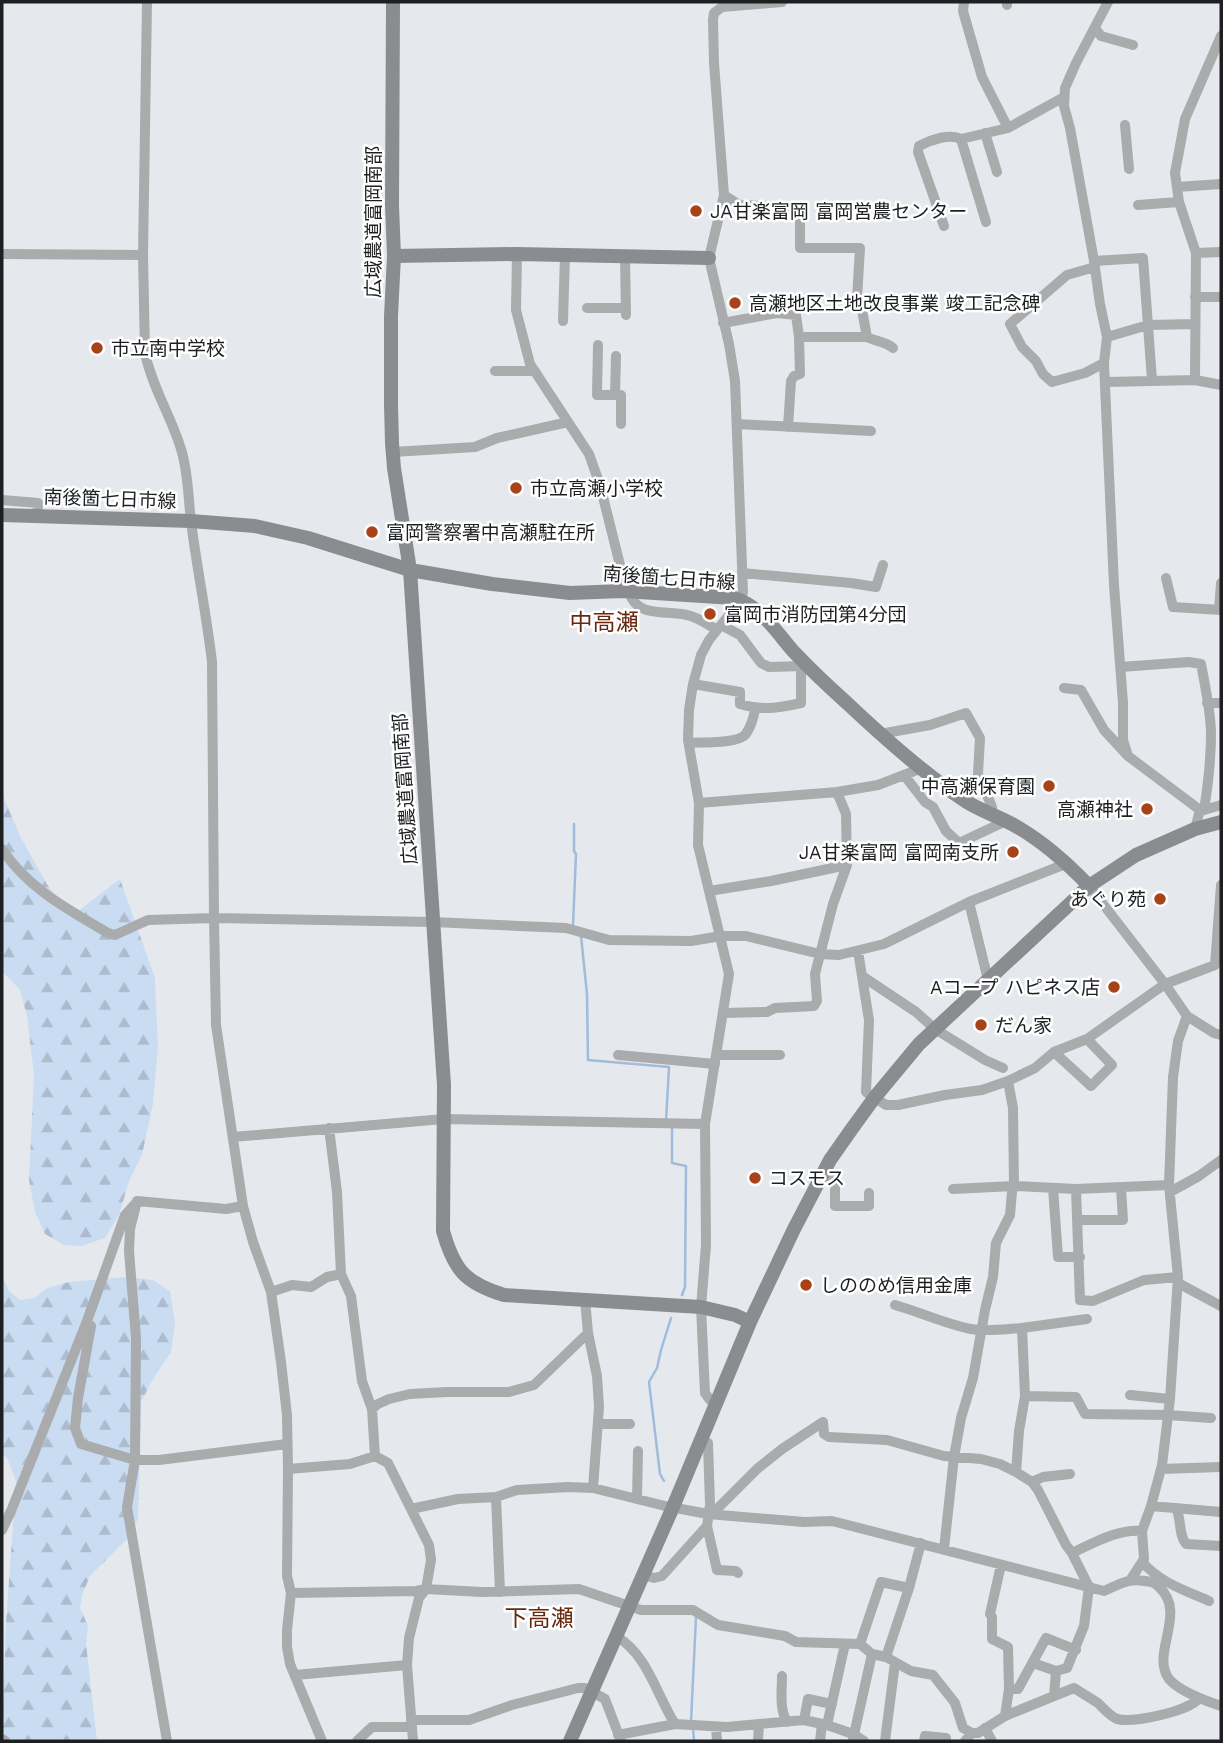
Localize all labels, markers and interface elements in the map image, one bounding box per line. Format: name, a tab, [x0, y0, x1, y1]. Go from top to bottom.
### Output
street label: 広域農道富岡南部	[362, 146, 385, 298]
place label: JA甘楽富岡 富岡営農センター	[710, 200, 967, 223]
marker: JA甘楽富岡 富岡営農センター	[688, 203, 704, 219]
place label: 高瀬地区土地改良事業 竣工記念碑	[749, 292, 1040, 315]
marker: 高瀬地区土地改良事業 竣工記念碑	[727, 295, 743, 311]
place label: 市立南中学校	[111, 337, 225, 360]
marker: 市立南中学校	[89, 340, 105, 356]
place label: 市立高瀬小学校	[530, 477, 663, 500]
marker: 市立高瀬小学校	[508, 480, 524, 496]
street label: 南後箇七日市線	[43, 485, 177, 513]
place label: 富岡警察署中高瀬駐在所	[386, 521, 595, 544]
marker: 富岡警察署中高瀬駐在所	[364, 524, 380, 540]
street label: 南後箇七日市線	[602, 562, 736, 594]
place label: 富岡市消防団第4分団	[724, 603, 907, 626]
marker: 富岡市消防団第4分団	[702, 606, 718, 622]
district label: 中高瀬	[570, 609, 639, 636]
street label: 広域農道富岡南部	[388, 712, 422, 866]
place label: 中高瀬保育園	[921, 775, 1035, 798]
marker: 中高瀬保育園	[1041, 778, 1057, 794]
place label: 高瀬神社	[1057, 798, 1133, 821]
marker: 高瀬神社	[1139, 801, 1155, 817]
place label: JA甘楽富岡 富岡南支所	[799, 841, 999, 864]
marker: JA甘楽富岡 富岡南支所	[1005, 844, 1021, 860]
place label: あぐり苑	[1070, 888, 1146, 911]
marker: あぐり苑	[1152, 891, 1168, 907]
place label: Aコープ ハピネス店	[930, 976, 1100, 999]
marker: Aコープ ハピネス店	[1106, 979, 1122, 995]
place label: だん家	[995, 1014, 1052, 1037]
marker: だん家	[973, 1017, 989, 1033]
place label: コスモス	[769, 1167, 845, 1190]
marker: コスモス	[747, 1170, 763, 1186]
place label: しののめ信用金庫	[820, 1274, 972, 1297]
marker: しののめ信用金庫	[798, 1277, 814, 1293]
district label: 下高瀬	[505, 1605, 574, 1632]

